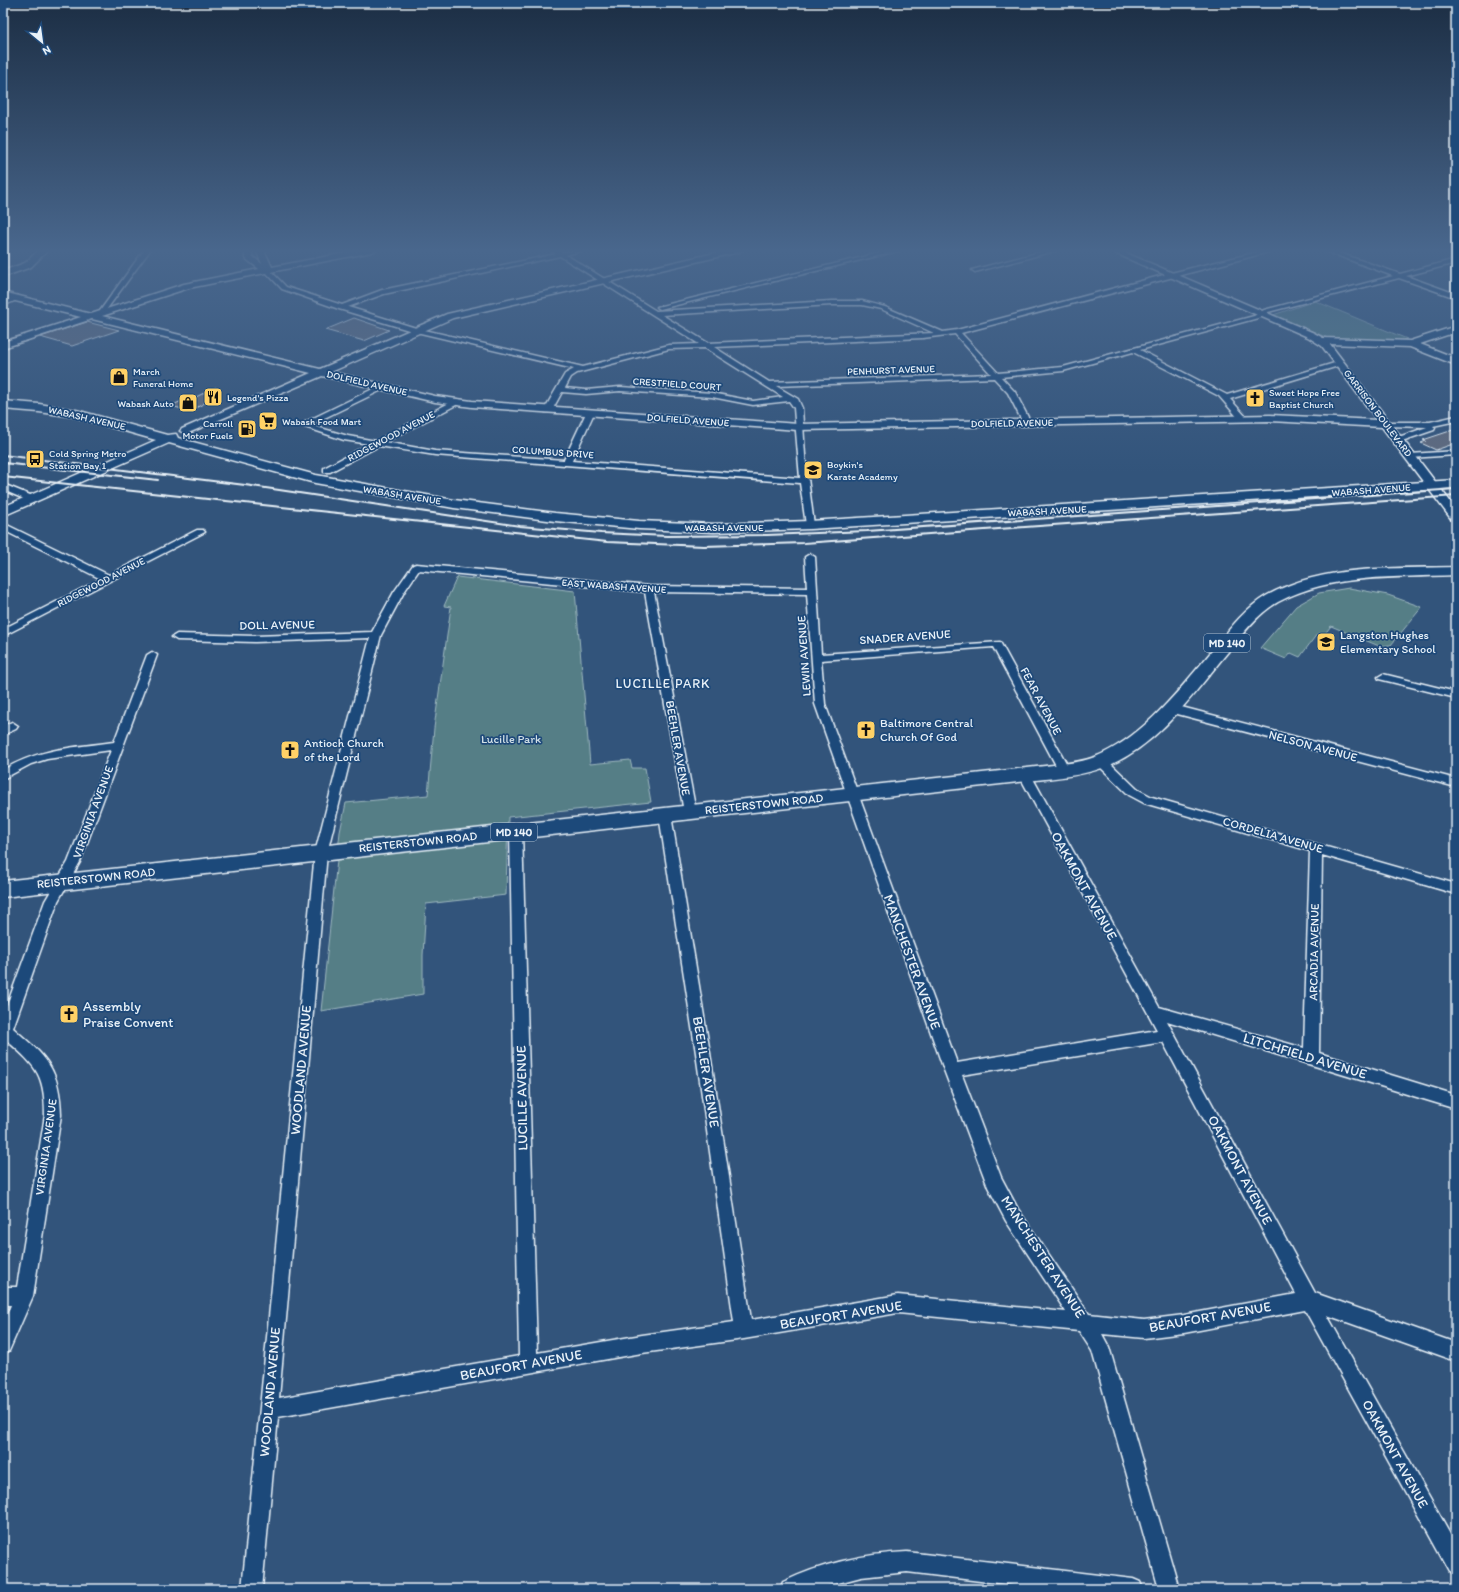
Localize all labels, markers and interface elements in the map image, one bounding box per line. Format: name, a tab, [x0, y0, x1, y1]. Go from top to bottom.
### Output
north arrow	[22, 22, 62, 62]
text: N	[40, 43, 53, 58]
street label: PENHURST AVENUE	[847, 362, 936, 378]
place label: March Funeral Home	[133, 365, 193, 390]
shop icon: March Funeral Home	[108, 366, 130, 388]
street label: DOLFIELD AVENUE	[325, 367, 409, 399]
street label: GARRISON BOULEVARD	[1341, 367, 1415, 460]
street label: CRESTFIELD COURT	[632, 374, 722, 394]
restaurant icon: Legend's Pizza	[202, 386, 224, 408]
place label: Sweet Hope Free Baptist Church	[1269, 386, 1340, 411]
church icon: Sweet Hope Free Baptist Church	[1244, 387, 1266, 409]
place label: Legend's Pizza	[227, 391, 288, 404]
shop icon: Wabash Auto	[177, 392, 199, 414]
place label: Wabash Auto	[118, 397, 174, 410]
street label: WABASH AVENUE	[47, 403, 127, 433]
street label: RIDGEWOOD AVENUE	[345, 407, 437, 465]
supermarket icon: Wabash Food Mart	[257, 410, 279, 432]
street label: DOLFIELD AVENUE	[646, 411, 730, 429]
place label: Wabash Food Mart	[282, 415, 361, 428]
street label: DOLFIELD AVENUE	[971, 416, 1054, 430]
place label: Carroll Motor Fuels	[182, 417, 234, 442]
fuel station icon: Carroll Motor Fuels	[236, 418, 258, 440]
street label: COLUMBUS DRIVE	[512, 443, 595, 461]
place label: Cold Spring Metro Station Bay 1	[49, 447, 126, 472]
bus stop icon: Cold Spring Metro Station Bay 1	[24, 448, 46, 470]
place label: Boykin's Karate Academy	[827, 458, 898, 483]
school or university icon: Boykin's Karate Academy	[802, 459, 824, 481]
street label: WABASH AVENUE	[1331, 481, 1411, 499]
street label: WABASH AVENUE	[362, 482, 443, 508]
street label: WABASH AVENUE	[1007, 502, 1087, 520]
street label: WABASH AVENUE	[684, 521, 764, 534]
street label: RIDGEWOOD AVENUE	[55, 554, 148, 610]
street label: EAST WABASH AVENUE	[561, 576, 667, 596]
street label: LEWIN AVENUE	[794, 615, 814, 697]
street label: DOLL AVENUE	[239, 617, 315, 633]
street label: SNADER AVENUE	[859, 627, 951, 647]
place label: Langston Hughes Elementary School	[1340, 628, 1436, 656]
school or university icon: Langston Hughes Elementary School	[1315, 631, 1337, 653]
road number: MD 140	[1204, 634, 1250, 652]
street label: FEAR AVENUE	[1017, 665, 1065, 738]
district label: LUCILLE PARK	[616, 676, 710, 691]
street label: BEEHLER AVENUE	[663, 699, 693, 797]
place label: Baltimore Central Church Of God	[880, 716, 974, 744]
church icon: Baltimore Central Church Of God	[855, 719, 877, 741]
street label: NELSON AVENUE	[1267, 727, 1359, 765]
park label: Lucille Park	[481, 732, 541, 746]
place label: Antioch Church of the Lord	[304, 736, 384, 764]
church icon: Antioch Church of the Lord	[279, 739, 301, 761]
street label: VIRGINIA AVENUE	[70, 764, 116, 860]
street label: REISTERSTOWN ROAD	[704, 791, 824, 817]
street label: CORDELIA AVENUE	[1221, 814, 1325, 856]
road number: MD 140	[491, 823, 537, 841]
street label: REISTERSTOWN ROAD	[358, 829, 478, 855]
street label: OAKMONT AVENUE	[1047, 829, 1121, 943]
street label: REISTERSTOWN ROAD	[36, 865, 156, 891]
street label: MANCHESTER AVENUE	[880, 892, 944, 1032]
street label: ARCADIA AVENUE	[1306, 903, 1322, 1001]
place label: Assembly Praise Convent	[83, 998, 174, 1031]
church icon: Assembly Praise Convent	[58, 1003, 80, 1025]
street label: WOODLAND AVENUE	[287, 1004, 315, 1136]
street label: BEEHLER AVENUE	[689, 1015, 723, 1129]
street label: LITCHFIELD AVENUE	[1241, 1029, 1369, 1083]
street label: LUCILLE AVENUE	[513, 1045, 531, 1151]
street label: VIRGINIA AVENUE	[32, 1097, 60, 1196]
street label: OAKMONT AVENUE	[1204, 1112, 1276, 1228]
street label: MANCHESTER AVENUE	[997, 1193, 1089, 1322]
street label: BEAUFORT AVENUE	[779, 1297, 904, 1333]
street label: BEAUFORT AVENUE	[1148, 1298, 1272, 1336]
street label: WOODLAND AVENUE	[256, 1326, 284, 1458]
street label: BEAUFORT AVENUE	[459, 1346, 583, 1384]
street label: OAKMONT AVENUE	[1358, 1397, 1432, 1511]

